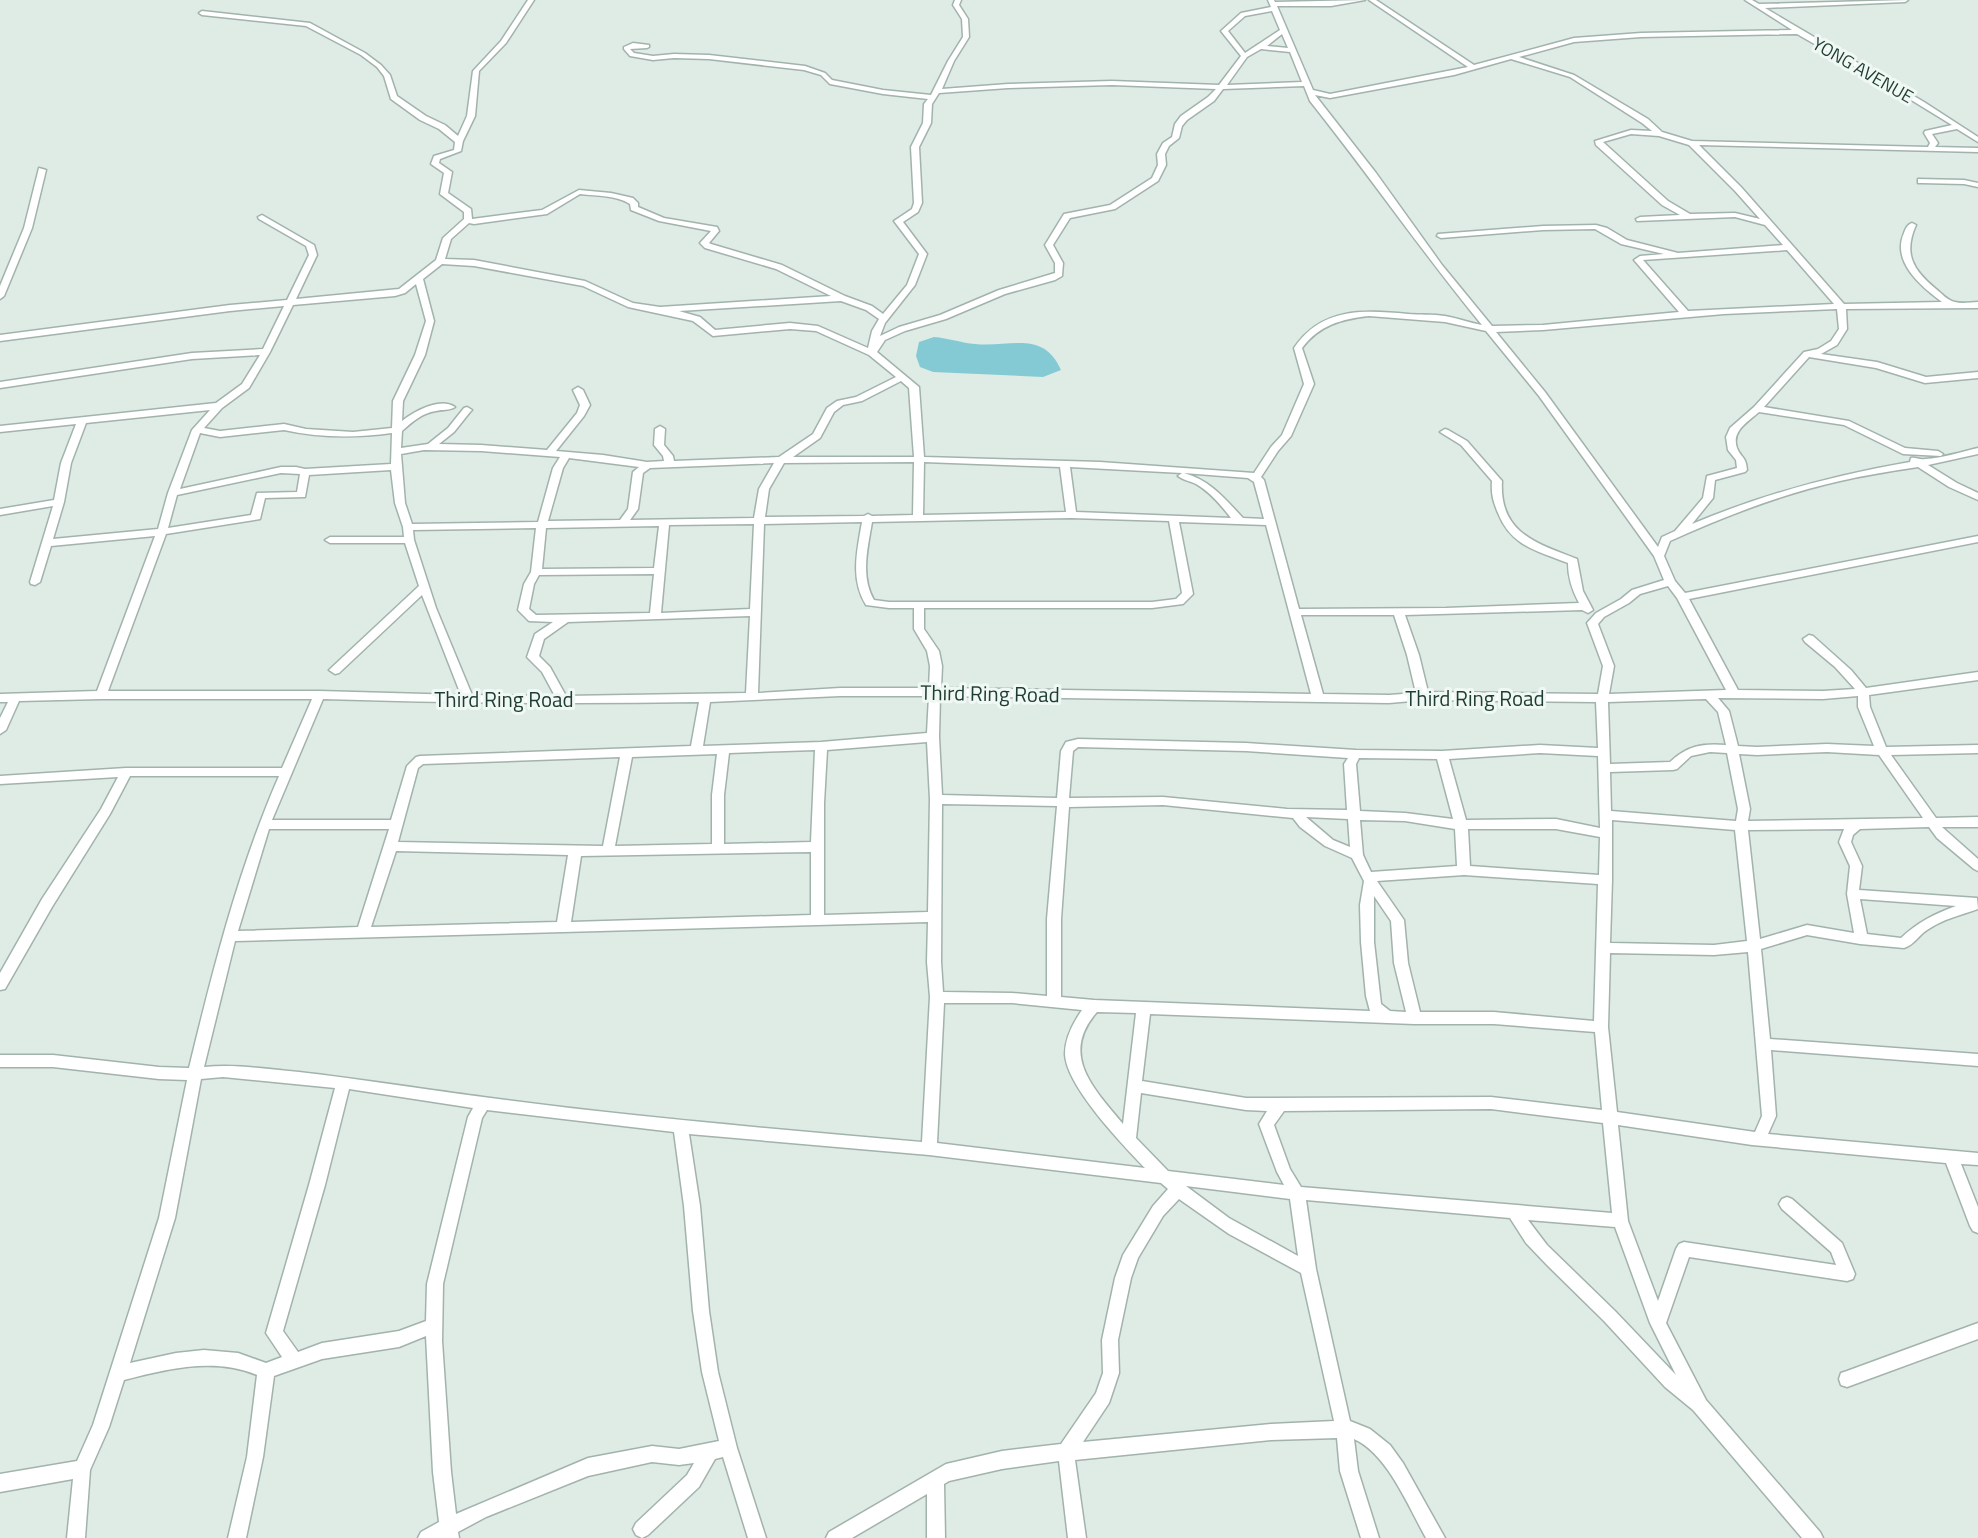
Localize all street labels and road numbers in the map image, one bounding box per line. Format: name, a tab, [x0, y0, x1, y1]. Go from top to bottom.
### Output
street label: YONG AVENUE	[1807, 30, 1919, 110]
street label: Third Ring Road	[920, 676, 1060, 710]
street label: Third Ring Road	[1405, 682, 1545, 714]
street label: Third Ring Road	[434, 683, 574, 715]

